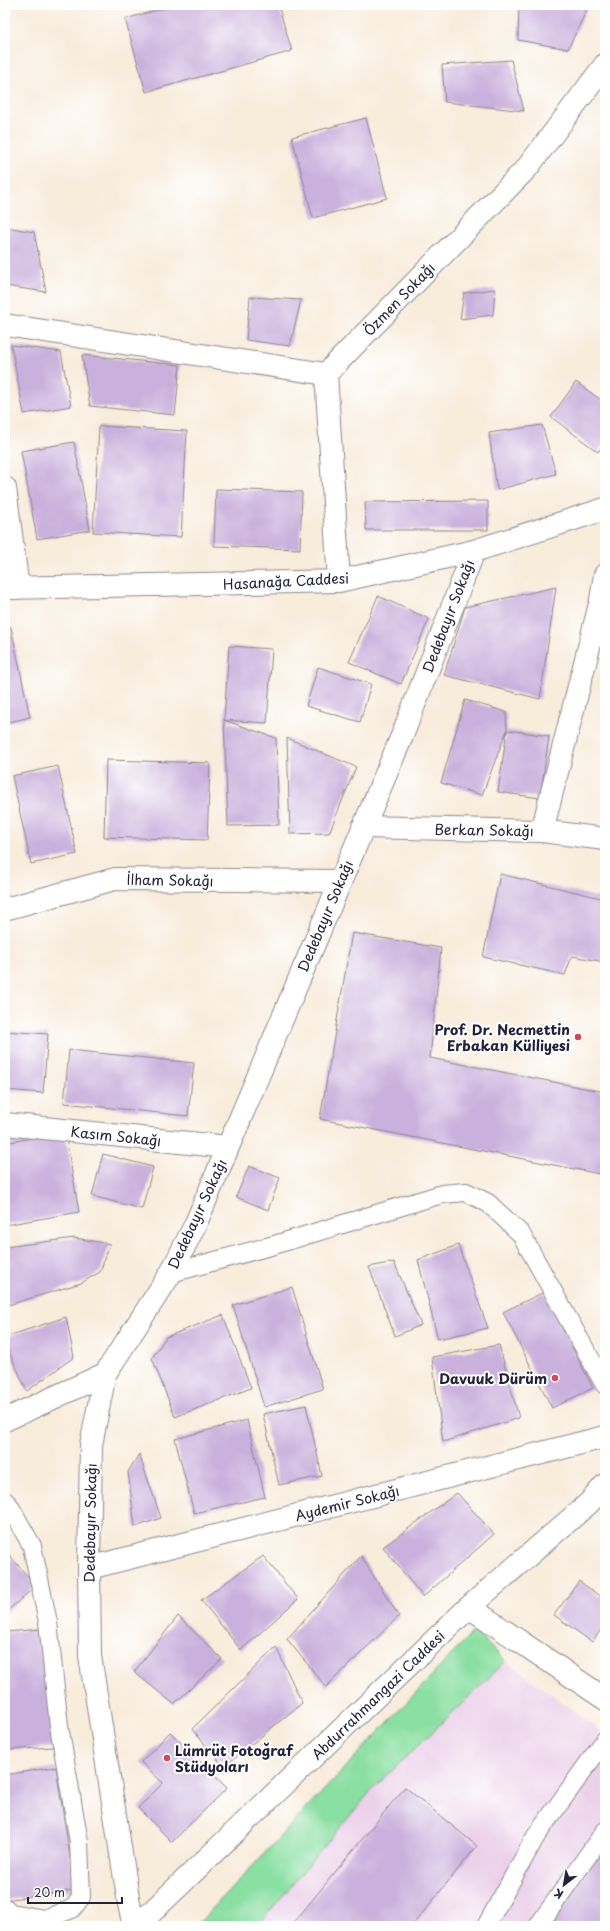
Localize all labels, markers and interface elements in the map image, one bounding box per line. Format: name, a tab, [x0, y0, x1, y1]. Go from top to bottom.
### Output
street label: Özmen Sokağı	[358, 258, 440, 340]
street label: Dedebayır Sokağı	[417, 556, 479, 676]
street label: Hasanağa Caddesi	[223, 567, 350, 595]
street label: Berkan Sokağı	[434, 819, 534, 841]
street label: Dedebayır Sokağı	[292, 857, 358, 975]
street label: İlham Sokağı	[126, 869, 214, 891]
place label: Prof. Dr. Necmettin Erbakan Külliyesi	[434, 1019, 570, 1056]
marker: Prof. Dr. Necmettin Erbakan Külliyesi	[573, 1032, 583, 1042]
street label: Kasım Sokağı	[70, 1121, 162, 1151]
street label: Dedebayır Sokağı	[162, 1155, 232, 1273]
place label: Davuuk Dürüm	[439, 1368, 547, 1389]
marker: Davuuk Dürüm	[550, 1373, 560, 1383]
street label: Dedebayır Sokağı	[78, 1463, 102, 1583]
street label: Aydemir Sokağı	[293, 1480, 401, 1526]
street label: Abdurrahmangazi Caddesi	[307, 1626, 449, 1764]
place label: Lümrüt Fotoğraf Stüdyoları	[175, 1740, 294, 1777]
marker: Lümrüt Fotoğraf Stüdyoları	[162, 1753, 172, 1763]
north arrow	[544, 1865, 584, 1905]
scale bar	[28, 1879, 122, 1905]
text: 20 m	[34, 1883, 65, 1901]
text: K	[551, 1885, 566, 1903]

